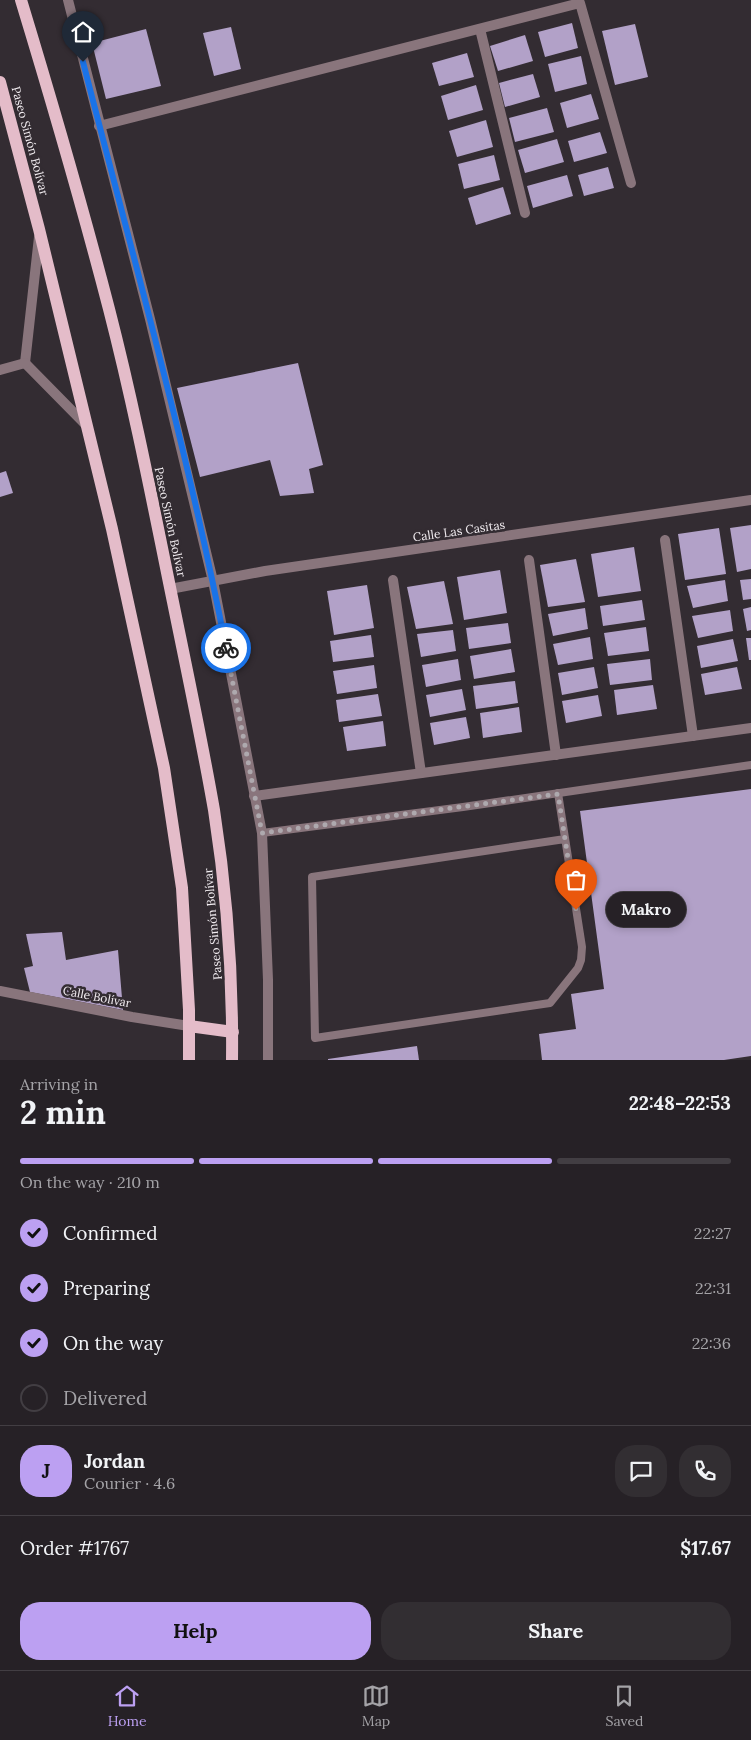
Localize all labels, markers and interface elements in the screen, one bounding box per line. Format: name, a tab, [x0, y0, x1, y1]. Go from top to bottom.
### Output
pin	[62, 11, 104, 62]
icon: home	[69, 18, 97, 46]
street label: Paseo Simón Bolívar	[9, 85, 52, 198]
street label: Paseo Simón Bolívar	[151, 465, 190, 579]
street label: Calle Las Casitas	[412, 517, 506, 544]
courier	[201, 623, 251, 673]
icon: bike	[212, 634, 240, 662]
pin	[555, 859, 597, 910]
icon: bag	[562, 866, 590, 894]
street label: Paseo Simón Bolívar	[200, 867, 225, 981]
callout: Makro	[606, 892, 686, 928]
text: Makro	[621, 899, 671, 919]
street label: Calle Bolívar	[62, 983, 133, 1011]
text: Arriving in	[20, 1074, 98, 1094]
text: 22:48–22:53	[629, 1091, 731, 1115]
text: 2 min	[20, 1092, 106, 1133]
text: On the way · 210 m	[20, 1172, 160, 1192]
icon: check	[20, 1219, 48, 1247]
text: Confirmed	[63, 1221, 158, 1245]
text: 22:27	[694, 1223, 731, 1243]
icon: check	[20, 1274, 48, 1302]
text: Preparing	[63, 1276, 150, 1300]
text: 22:31	[695, 1278, 731, 1298]
icon: check	[20, 1329, 48, 1357]
text: On the way	[63, 1331, 163, 1355]
text: 22:36	[692, 1333, 731, 1353]
text: Delivered	[63, 1386, 147, 1410]
button: chat	[615, 1445, 667, 1497]
button: phone	[679, 1445, 731, 1497]
text: Jordan	[84, 1449, 145, 1473]
text: J	[42, 1459, 50, 1483]
text: Courier · 4.6	[84, 1473, 175, 1493]
text: Order #1767	[20, 1536, 129, 1560]
text: $17.67	[680, 1536, 731, 1560]
button: Help	[20, 1602, 371, 1660]
button: Share	[381, 1602, 731, 1660]
tab: Home	[108, 1682, 147, 1730]
tab: Map	[362, 1682, 390, 1730]
tab: Saved	[605, 1682, 643, 1730]

